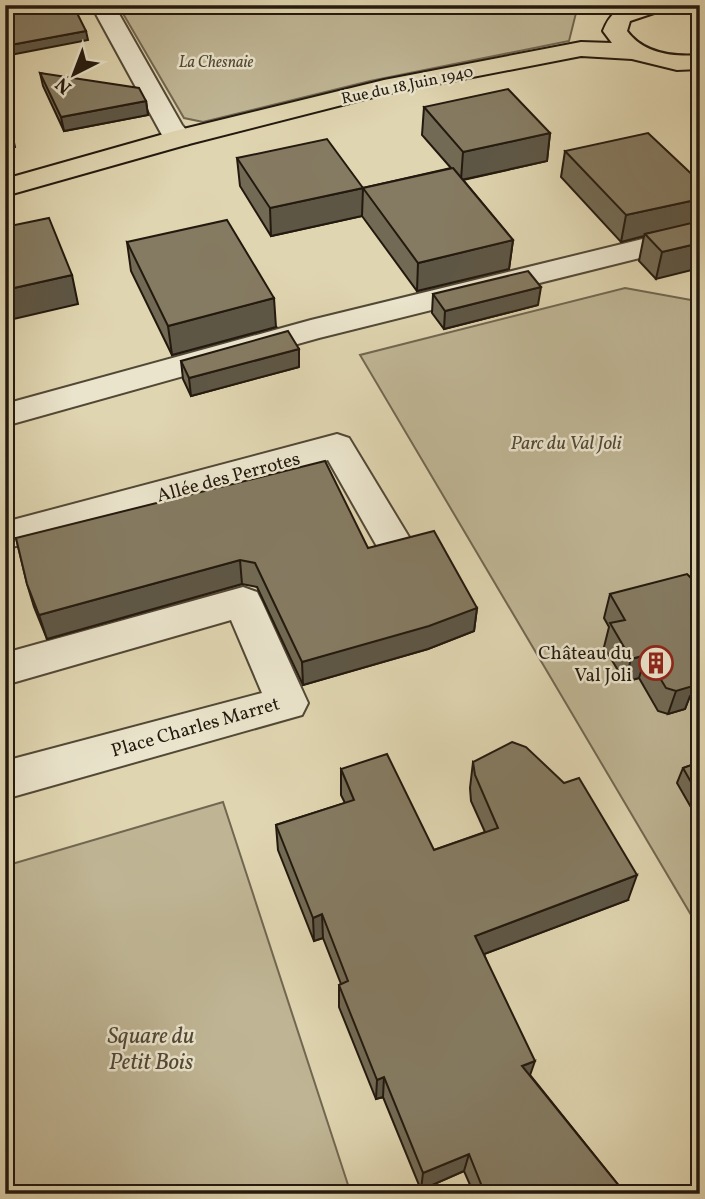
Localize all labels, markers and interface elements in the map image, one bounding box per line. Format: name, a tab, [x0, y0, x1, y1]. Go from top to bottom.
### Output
north arrow	[38, 38, 108, 108]
park label: La Chesnaie	[179, 52, 253, 74]
street label: Rue du 18 Juin 1940	[339, 61, 475, 111]
text: N	[50, 71, 78, 99]
park label: Parc du Val Joli	[510, 431, 622, 457]
street label: Allée des Perrotes	[154, 446, 303, 510]
place label: Château du Val Joli	[538, 641, 632, 689]
building icon: Château du Val Joli	[637, 644, 675, 682]
street label: Place Charles Marret	[108, 691, 283, 764]
park label: Square du Petit Bois	[108, 1021, 194, 1079]

